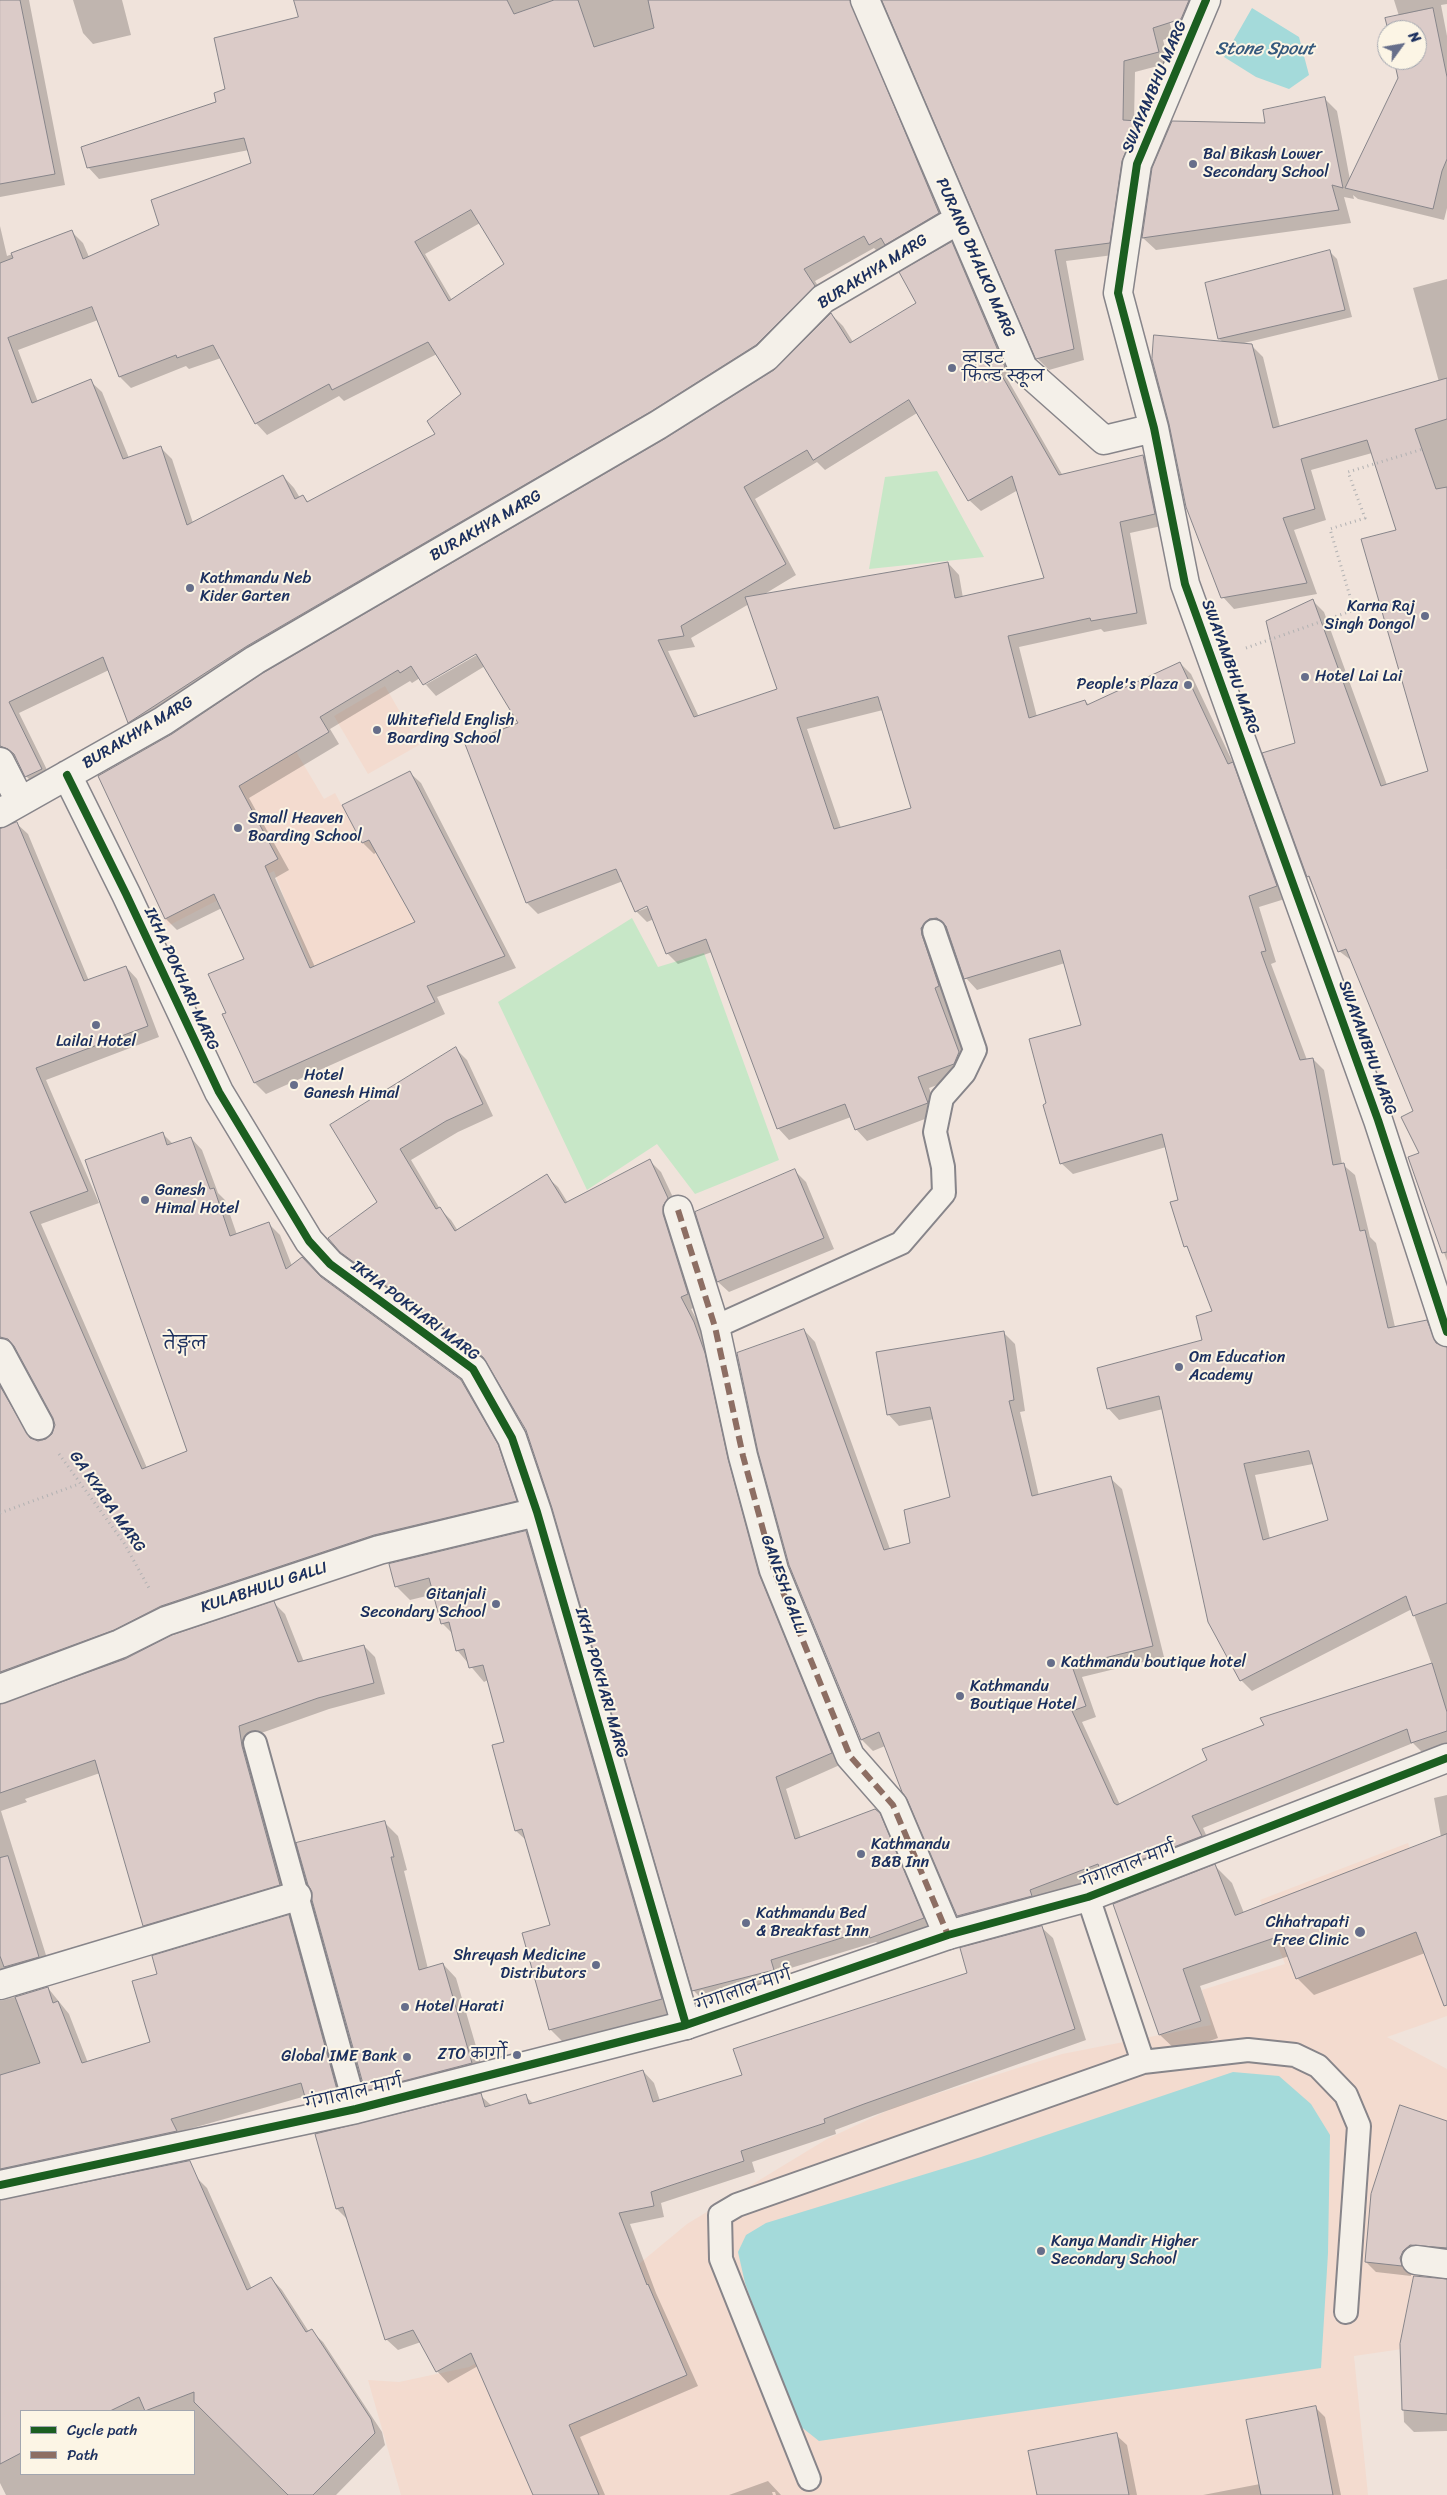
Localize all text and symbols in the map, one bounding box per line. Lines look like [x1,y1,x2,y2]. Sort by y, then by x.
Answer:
street label: SWAYAMBHU MARG [1118,18,1192,156]
north arrow [1377,20,1427,70]
text: N [1401,27,1427,48]
water label: Stone Spout [1215,38,1315,60]
place label: Bal Bikash Lower Secondary School [1203,145,1329,183]
marker: Bal Bikash Lower Secondary School [1187,158,1199,170]
street label: PURANO DHALKO MARG [931,175,1019,341]
street label: BURAKHYA MARG [815,231,931,313]
place label: व्हाइट फिल्ड स्कूल [962,349,1044,387]
marker: व्हाइट फिल्ड स्कूल [946,362,958,374]
street label: BURAKHYA MARG [427,486,545,566]
place label: Kathmandu Neb Kider Garten [200,569,311,607]
marker: Kathmandu Neb Kider Garten [184,582,196,594]
street label: SWAYAMBHU MARG [1197,597,1263,737]
place label: Karna Raj Singh Dongol [1324,597,1415,635]
marker: Karna Raj Singh Dongol [1419,610,1431,622]
place label: Hotel Lai Lai [1315,667,1402,687]
marker: Hotel Lai Lai [1299,671,1311,683]
place label: People's Plaza [1077,675,1178,695]
marker: People's Plaza [1182,679,1194,691]
street label: BURAKHYA MARG [79,692,197,774]
place label: Whitefield English Boarding School [387,711,514,749]
marker: Whitefield English Boarding School [371,724,383,736]
place label: Small Heaven Boarding School [248,809,362,847]
marker: Small Heaven Boarding School [232,822,244,834]
street label: IKHA POKHARI MARG [139,904,223,1054]
street label: SWAYAMBHU MARG [1334,978,1400,1118]
marker: Lailai Hotel [90,1019,102,1031]
place label: Lailai Hotel [56,1032,136,1052]
place label: Hotel Ganesh Himal [304,1066,399,1104]
marker: Hotel Ganesh Himal [288,1079,300,1091]
place label: Ganesh Himal Hotel [155,1181,239,1219]
marker: Ganesh Himal Hotel [139,1194,151,1206]
street label: IKHA POKHARI MARG [347,1257,483,1365]
district label: तेङ्गल [163,1333,207,1355]
place label: Om Education Academy [1189,1348,1285,1386]
marker: Om Education Academy [1173,1361,1185,1373]
street label: GA KYABA MARG [65,1448,149,1556]
street label: GANESH GALLI [756,1532,810,1638]
street label: KULABHULU GALLI [198,1558,330,1618]
place label: Gitanjali Secondary School [360,1585,486,1623]
marker: Gitanjali Secondary School [490,1598,502,1610]
street label: IKHA POKHARI MARG [570,1606,632,1760]
place label: Kathmandu boutique hotel [1061,1653,1246,1673]
marker: Kathmandu boutique hotel [1045,1657,1057,1669]
place label: Kathmandu Boutique Hotel [970,1677,1076,1715]
marker: Kathmandu Boutique Hotel [954,1690,966,1702]
place label: Kathmandu B&B Inn [871,1835,950,1873]
street label: गंगालाल मार्ग [1079,1839,1179,1893]
marker: Kathmandu B&B Inn [855,1848,867,1860]
place label: Kathmandu Bed & Breakfast Inn [756,1904,869,1942]
place label: Chhatrapati Free Clinic [1266,1913,1349,1951]
marker: Kathmandu Bed & Breakfast Inn [740,1917,752,1929]
marker: Chhatrapati Free Clinic [1353,1925,1367,1939]
place label: Shreyash Medicine Distributors [453,1946,586,1984]
marker: Shreyash Medicine Distributors [590,1959,602,1971]
street label: गंगालाल मार्ग [694,1966,794,2016]
place label: Hotel Harati [415,1997,504,2017]
marker: Hotel Harati [399,2001,411,2013]
place label: ZTO कार्गो [438,2045,507,2065]
place label: Global IME Bank [281,2047,397,2067]
marker: ZTO कार्गो [511,2049,523,2061]
marker: Global IME Bank [401,2051,413,2063]
street label: गंगालाल मार्ग [303,2073,405,2115]
place label: Kanya Mandir Higher Secondary School [1051,2232,1198,2270]
marker: Kanya Mandir Higher Secondary School [1035,2245,1047,2257]
legend [20,2410,195,2475]
text: Cycle path [67,2417,137,2443]
text: Path [67,2442,98,2468]

